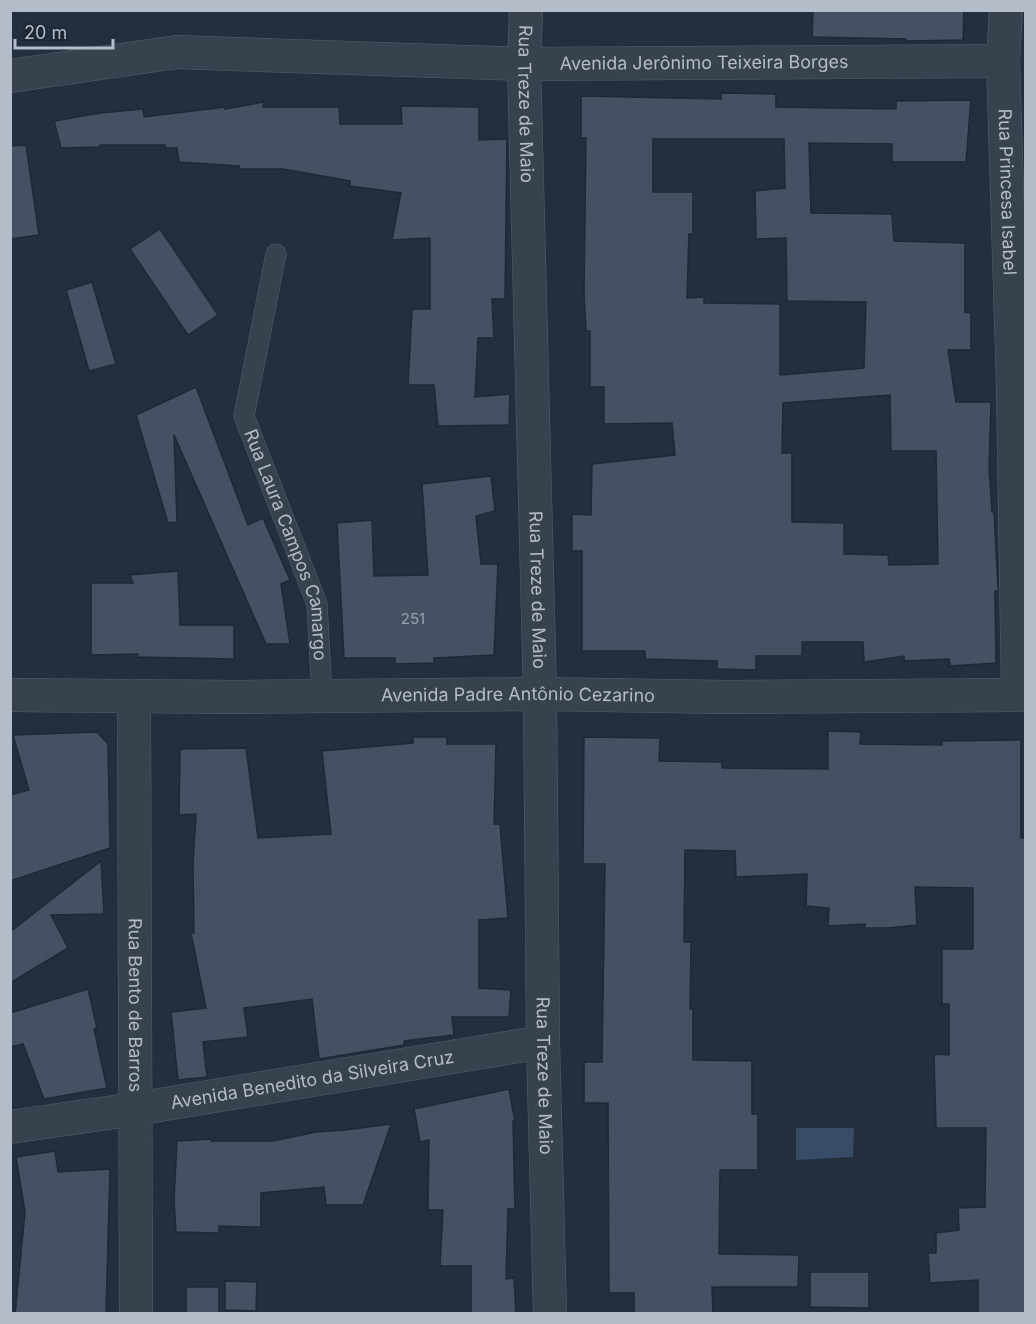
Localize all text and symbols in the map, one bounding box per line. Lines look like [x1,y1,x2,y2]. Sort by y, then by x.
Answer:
scale bar [15,12,112,50]
text: 20 m [24,22,67,43]
street label: Rua Treze de Maio [514,25,538,183]
street label: Avenida Jerônimo Teixeira Borges [560,51,849,74]
street label: Rua Princesa Isabel [994,108,1021,276]
street label: Rua Laura Campos Camargo [240,426,331,661]
street label: Rua Treze de Maio [525,510,550,669]
house number: 251 [401,609,425,628]
street label: Avenida Padre Antônio Cezarino [381,683,655,706]
street label: Rua Bento de Barros [125,918,146,1092]
street label: Rua Treze de Maio [533,997,557,1155]
street label: Avenida Benedito da Silveira Cruz [169,1046,455,1113]

